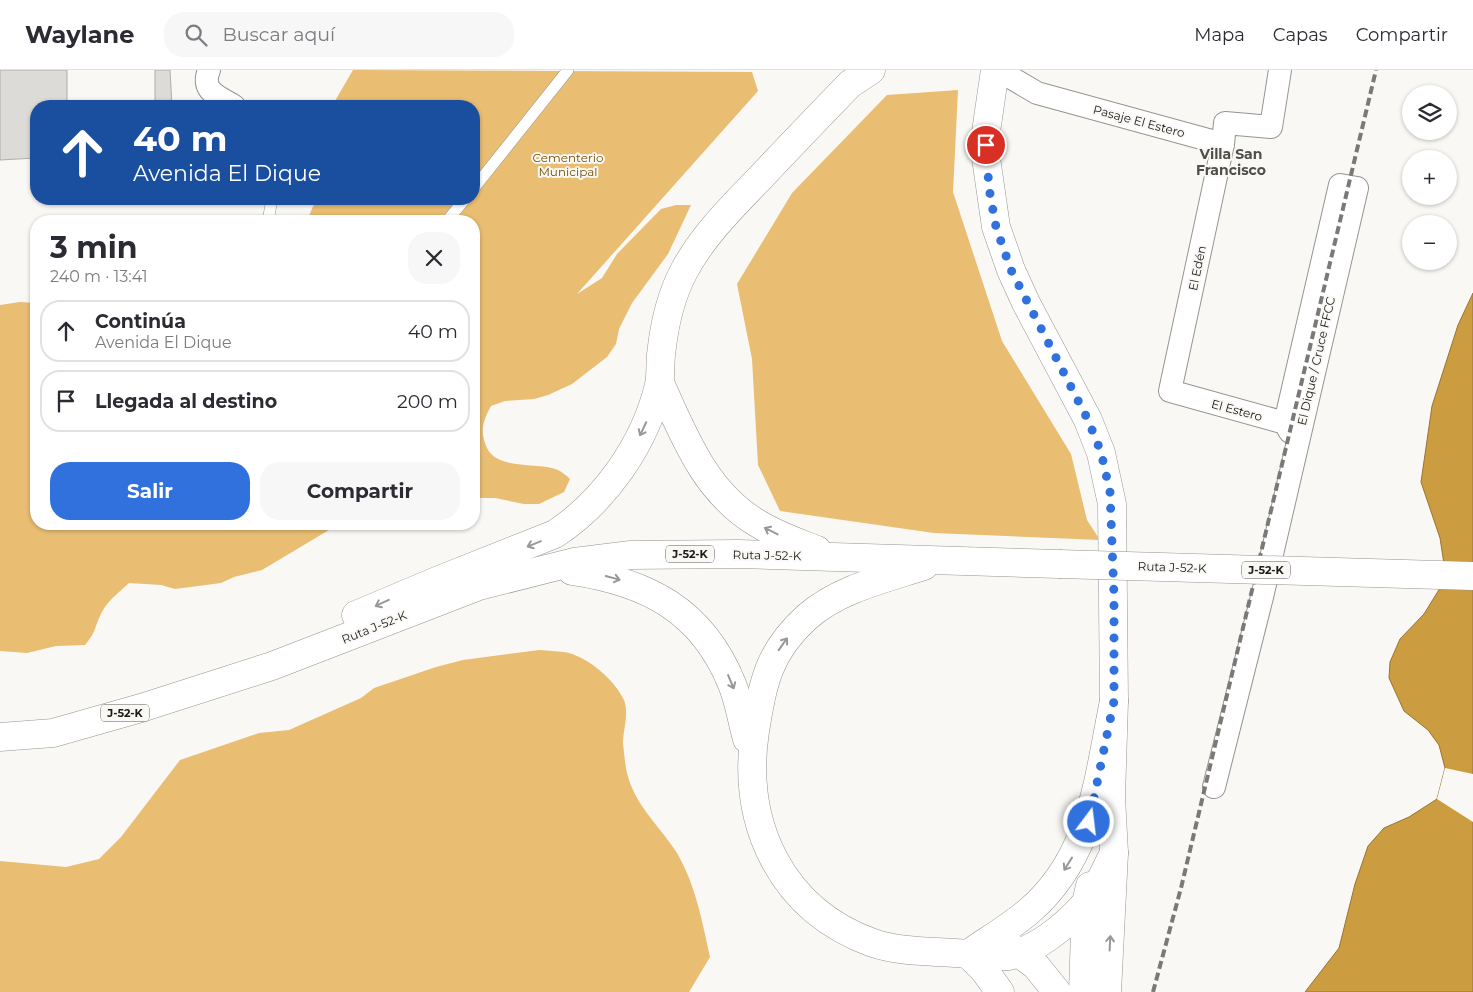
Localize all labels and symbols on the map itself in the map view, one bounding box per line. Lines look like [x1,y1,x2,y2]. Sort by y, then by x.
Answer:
street label: Pasaje El Estero [1091,102,1187,140]
pin [965,124,1007,166]
district label: Villa San Francisco [1196,145,1266,179]
park label: Cementerio Municipal [533,150,603,179]
street label: El Edén [1185,244,1209,292]
street label: El Dique / Cruce FFCC [1294,295,1338,427]
street label: El Estero [1210,396,1264,424]
one-way arrow [637,421,647,436]
one-way arrow [764,526,779,535]
one-way arrow [526,540,541,549]
road number: J-52-K [666,546,714,562]
street label: Ruta J-52-K [732,547,802,563]
street label: Ruta J-52-K [1137,558,1207,576]
road number: J-52-K [1242,562,1290,578]
one-way arrow [605,574,621,584]
one-way arrow [375,599,390,609]
street label: Ruta J-52-K [339,607,409,647]
one-way arrow [778,638,788,652]
one-way arrow [727,674,736,689]
road number: J-52-K [101,704,149,721]
position arrow [1062,795,1114,847]
one-way arrow [1063,857,1073,871]
one-way arrow [1106,936,1115,952]

